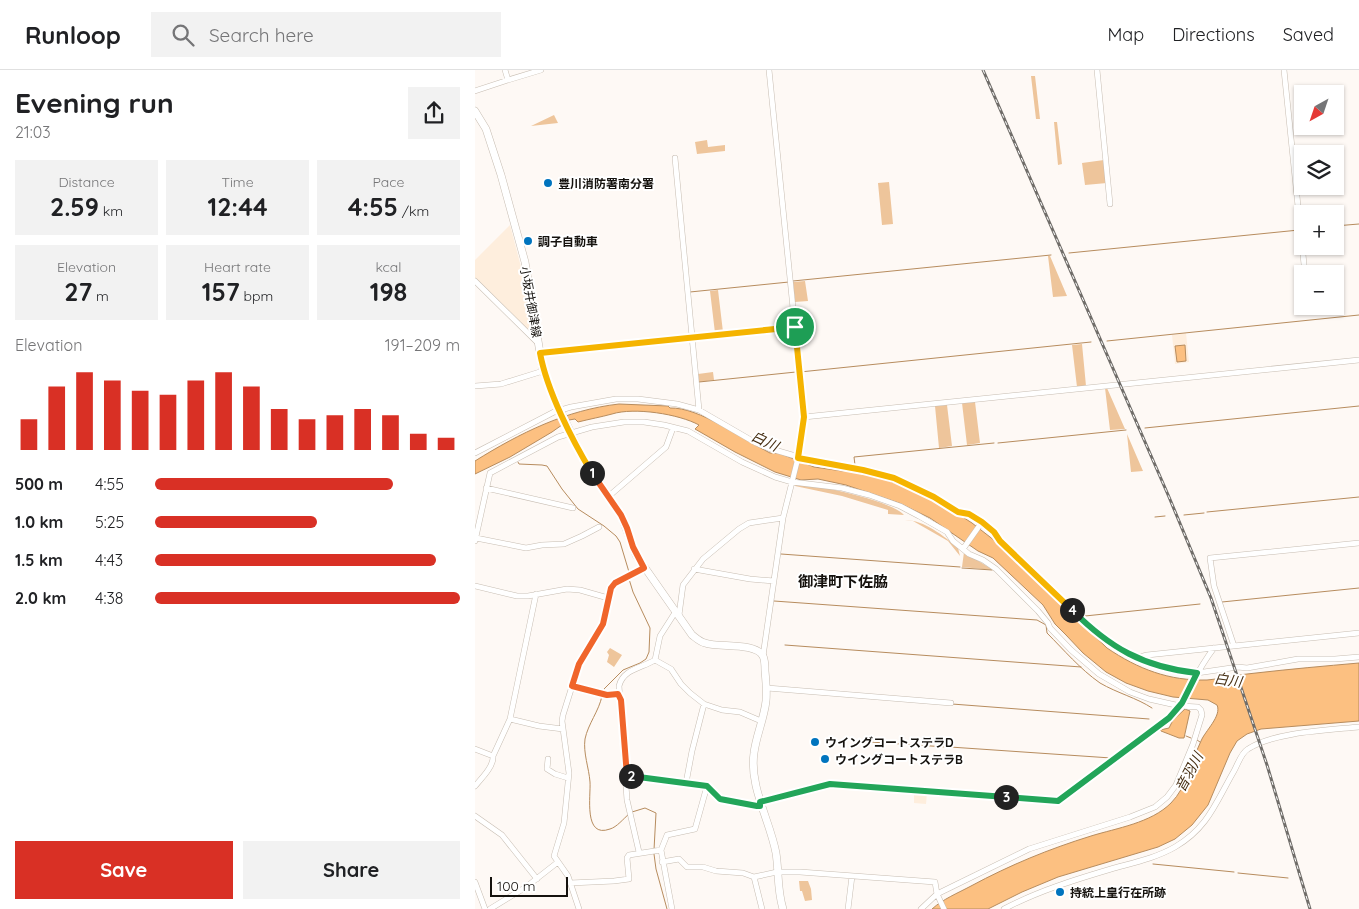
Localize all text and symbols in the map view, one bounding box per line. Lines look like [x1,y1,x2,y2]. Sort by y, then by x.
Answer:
search box [151,12,501,57]
text: Runloop [25,20,121,50]
icon: search [169,21,197,49]
text: Search here [209,23,314,47]
text: Map [1107,23,1144,46]
text: Directions [1172,23,1255,46]
text: Saved [1283,23,1334,46]
text: Evening run [15,85,174,120]
north arrow [1294,85,1344,135]
map controls [1294,85,1344,315]
button: share [408,87,460,139]
text: 21:03 [15,122,51,142]
button: layers [1294,145,1344,195]
text: Distance [58,173,115,191]
text: Time [221,173,254,191]
text: Pace [373,173,404,191]
place label: 豊川消防署南分署 [558,176,654,191]
marker: 豊川消防署南分署 [542,177,554,189]
text: 2.59 [50,191,99,222]
text: 12:44 [207,191,268,222]
text: 4:55 [348,191,398,222]
text: km [99,202,123,220]
text: /km [398,202,429,220]
button: + [1294,205,1344,255]
place label: 調子自動車 [538,234,598,249]
marker: 調子自動車 [522,235,534,247]
text: Elevation [57,258,116,276]
text: Heart rate [204,258,271,276]
text: kcal [375,258,402,276]
street label: 小坂井御津線 [517,265,545,339]
button: − [1294,265,1344,315]
text: 27 [64,276,92,307]
text: 157 [202,276,240,307]
text: 198 [370,276,407,307]
text: m [92,287,109,305]
text: bpm [240,287,273,305]
pin [774,306,816,348]
icon: arrive [781,313,809,341]
text: Elevation [15,335,82,355]
text: 191–209 m [385,335,460,355]
water label: 白川 [749,427,783,456]
pin: 1 [579,460,605,486]
text: 1 [590,464,595,482]
text: 500 m [15,474,63,494]
text: 4:55 [95,474,124,494]
text: 1.0 km [15,512,63,532]
text: 5:25 [95,512,124,532]
text: 1.5 km [15,550,63,570]
text: 4:43 [95,550,123,570]
district label: 御津町下佐脇 [798,572,888,591]
text: 2.0 km [15,588,66,608]
text: 4:38 [95,588,123,608]
pin: 4 [1059,598,1085,622]
text: 4 [1068,601,1077,619]
water label: 白川 [1213,669,1245,691]
place label: ウイングコートステラD [825,735,954,750]
marker: ウイングコートステラD [809,736,821,748]
water label: 音羽川 [1171,747,1208,795]
place label: ウイングコートステラB [835,752,963,767]
marker: ウイングコートステラB [819,753,831,765]
pin: 2 [619,764,643,788]
text: 2 [628,767,635,785]
pin: 3 [993,784,1019,810]
text: 3 [1003,788,1010,806]
button: Save [15,841,233,899]
button: Share [243,841,460,899]
scale bar [490,874,567,897]
text: 100 m [497,877,535,895]
place label: 持統上皇行在所跡 [1070,885,1166,900]
marker: 持統上皇行在所跡 [1054,886,1066,898]

